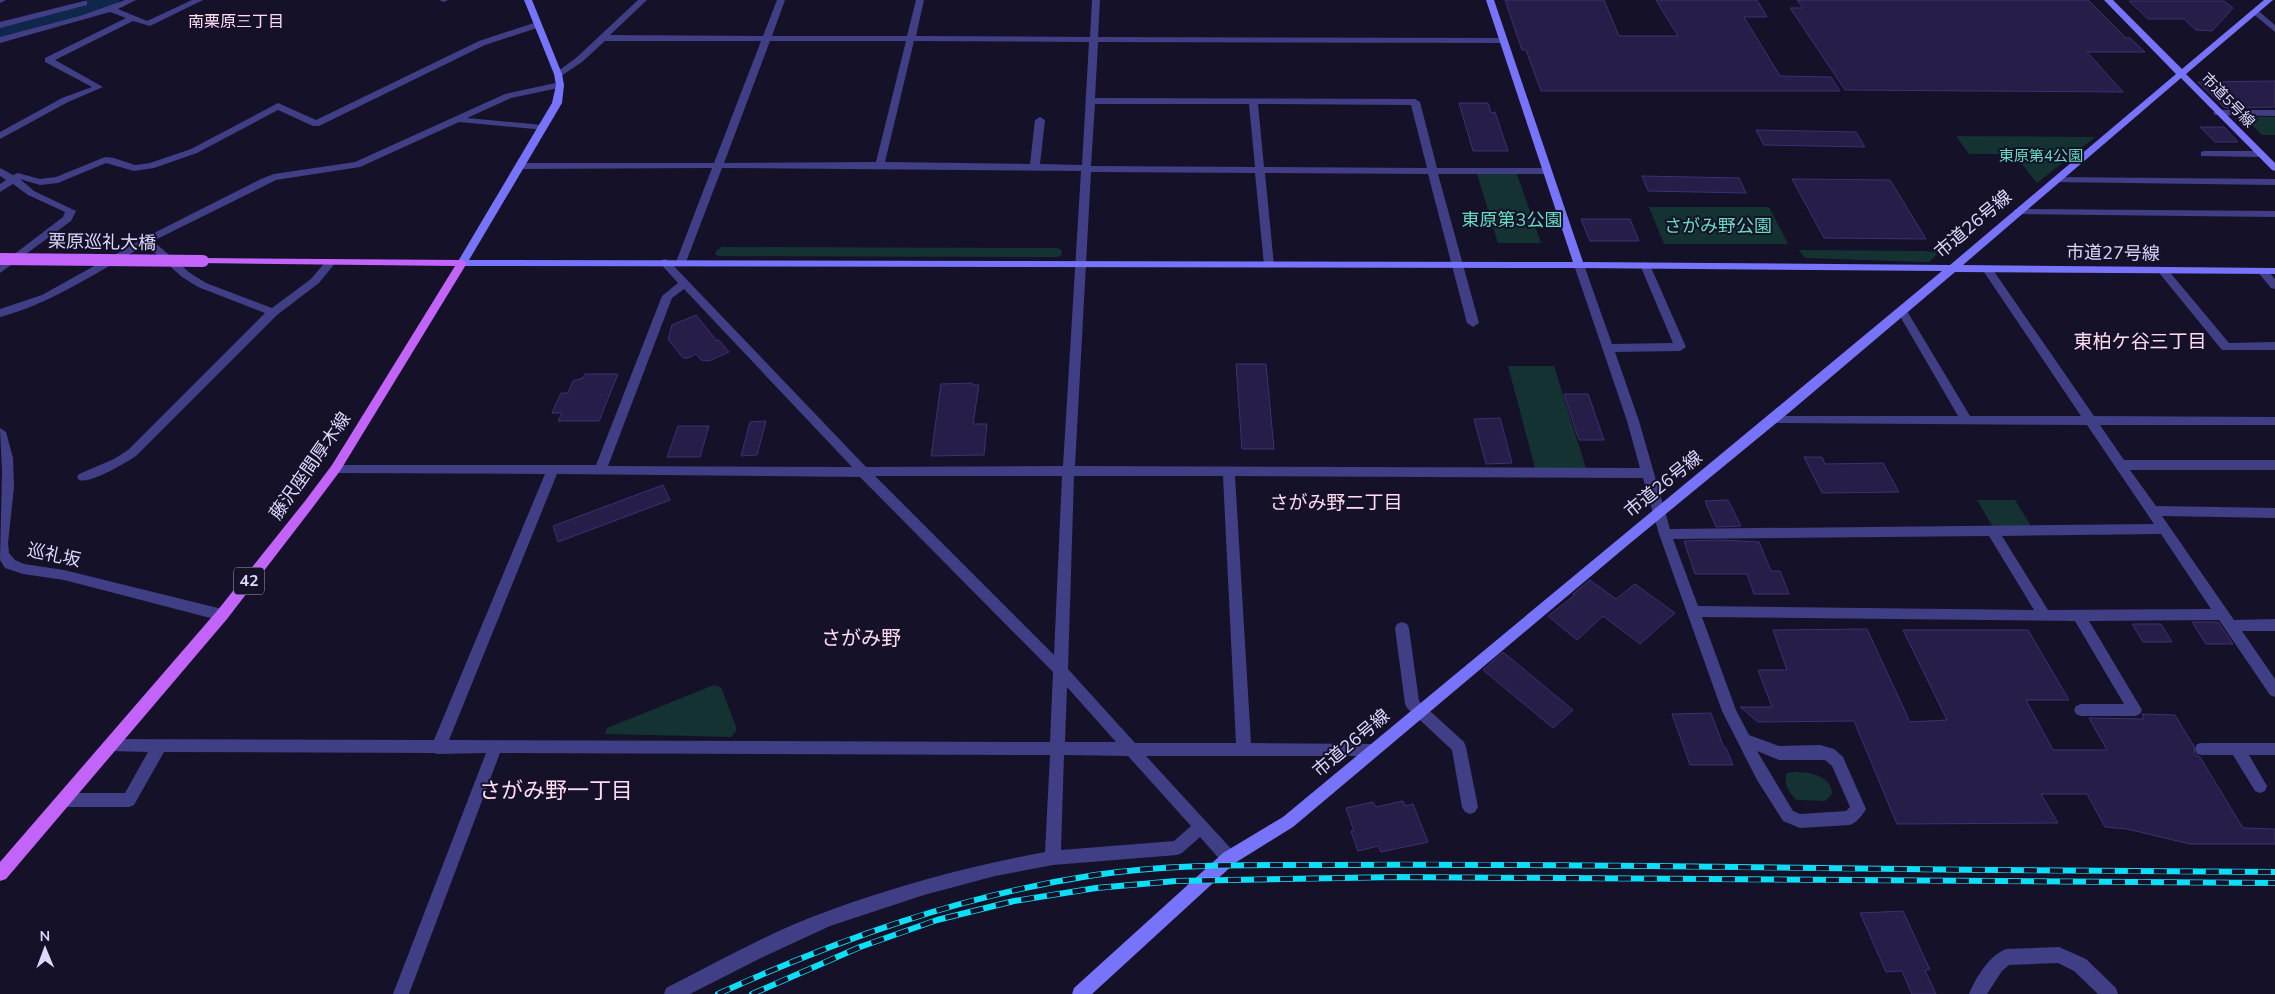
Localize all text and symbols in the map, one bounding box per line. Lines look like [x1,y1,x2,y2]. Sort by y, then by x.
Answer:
district label: 南栗原三丁目 [188,11,284,33]
street label: 市道5号線 [2197,68,2259,132]
park label: 東原第4公園 [1999,146,2083,166]
street label: 市道26号線 [1929,185,2017,263]
park label: 東原第3公園 [1462,208,1562,232]
park label: さがみ野公園 [1664,214,1772,238]
street label: 栗原巡礼大橋 [48,229,156,255]
street label: 市道27号線 [2066,240,2160,266]
district label: 東柏ケ谷三丁目 [2073,329,2207,355]
street label: 藤沢座間厚木線 [264,408,356,524]
street label: 市道26号線 [1619,445,1707,523]
district label: さがみ野二丁目 [1269,490,1403,516]
street label: 巡礼坂 [25,538,83,572]
road number: 42 [234,568,264,594]
district label: さがみ野 [821,625,901,652]
street label: 市道26号線 [1307,704,1395,782]
district label: さがみ野一丁目 [479,776,633,806]
north arrow [20,924,70,974]
text: N [39,927,50,946]

